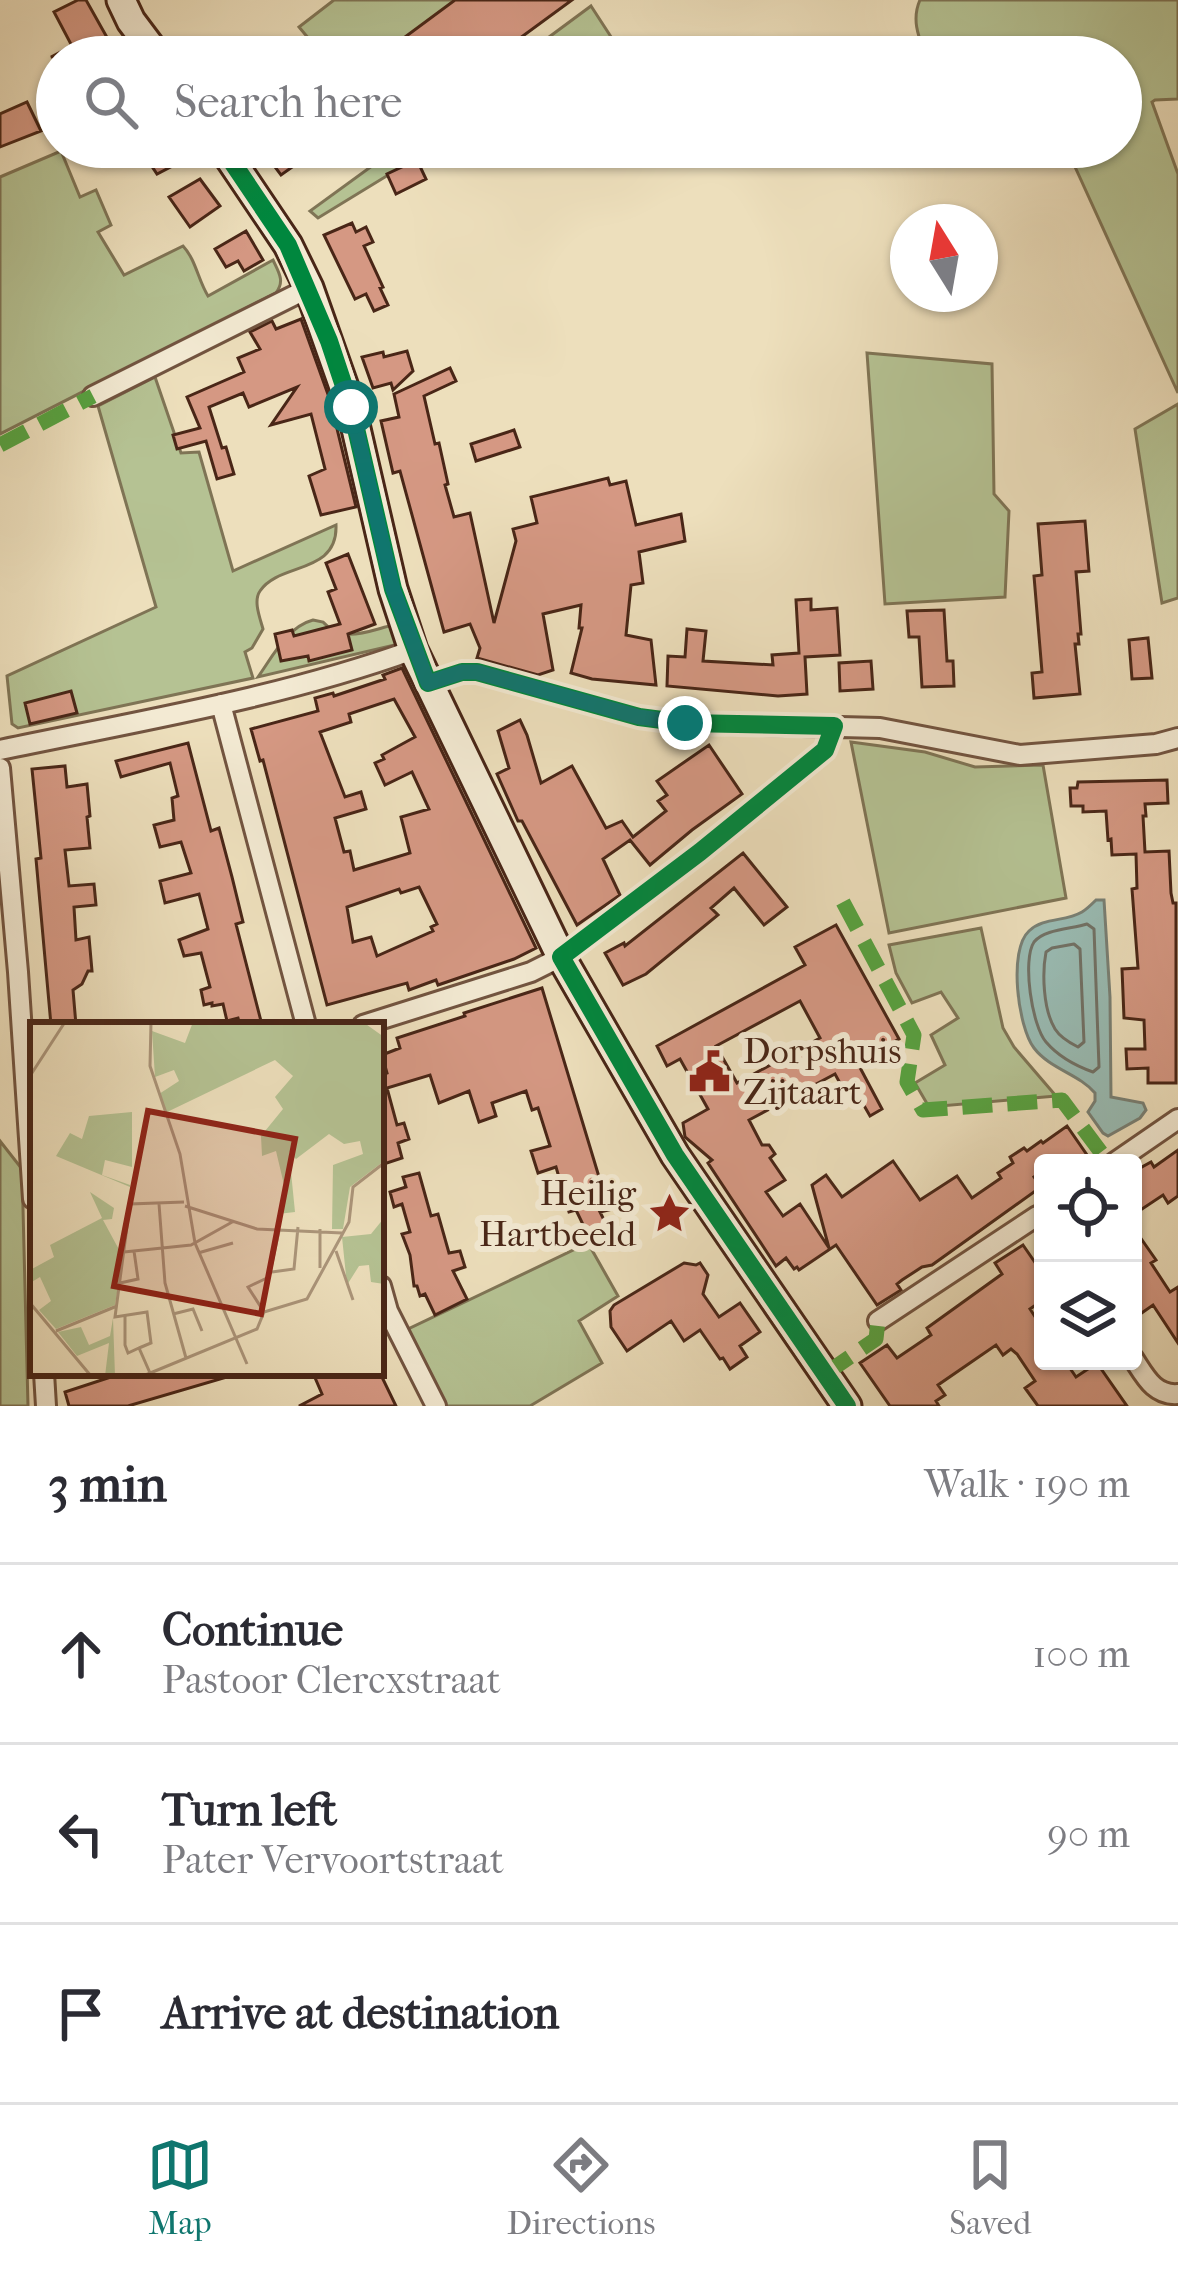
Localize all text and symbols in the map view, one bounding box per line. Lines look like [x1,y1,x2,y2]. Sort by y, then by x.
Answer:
search box [36,36,1142,168]
icon: search [78,69,144,135]
text: Search here [174,76,402,129]
north arrow [890,204,998,312]
route start [324,380,378,434]
route end [658,696,712,750]
inset map [30,1022,384,1376]
place label: Dorpshuis Zijtaart [743,1030,901,1113]
public building icon: Dorpshuis Zijtaart [686,1049,732,1095]
map controls [1034,1154,1142,1370]
button: locate [1034,1154,1142,1262]
place label: Heilig Hartbeeld [479,1172,637,1255]
place icon: Heilig Hartbeeld [647,1191,693,1237]
button: layers [1034,1262,1142,1370]
text: 3 min [48,1454,167,1514]
text: Walk · 190 m [924,1461,1130,1507]
text: Continue [162,1604,343,1657]
icon: ahead [48,1621,114,1687]
text: 100 m [1032,1631,1130,1677]
text: Pastoor Clercxstraat [162,1657,501,1703]
text: Turn left [162,1784,337,1837]
icon: left [48,1801,114,1867]
text: 90 m [1047,1811,1130,1857]
text: Pater Vervoortstraat [162,1837,504,1883]
icon: arrive [48,1981,114,2047]
text: Arrive at destination [162,1987,559,2040]
tab: Map [147,2132,213,2243]
tab: Directions [507,2132,655,2243]
tab: Saved [949,2132,1031,2243]

